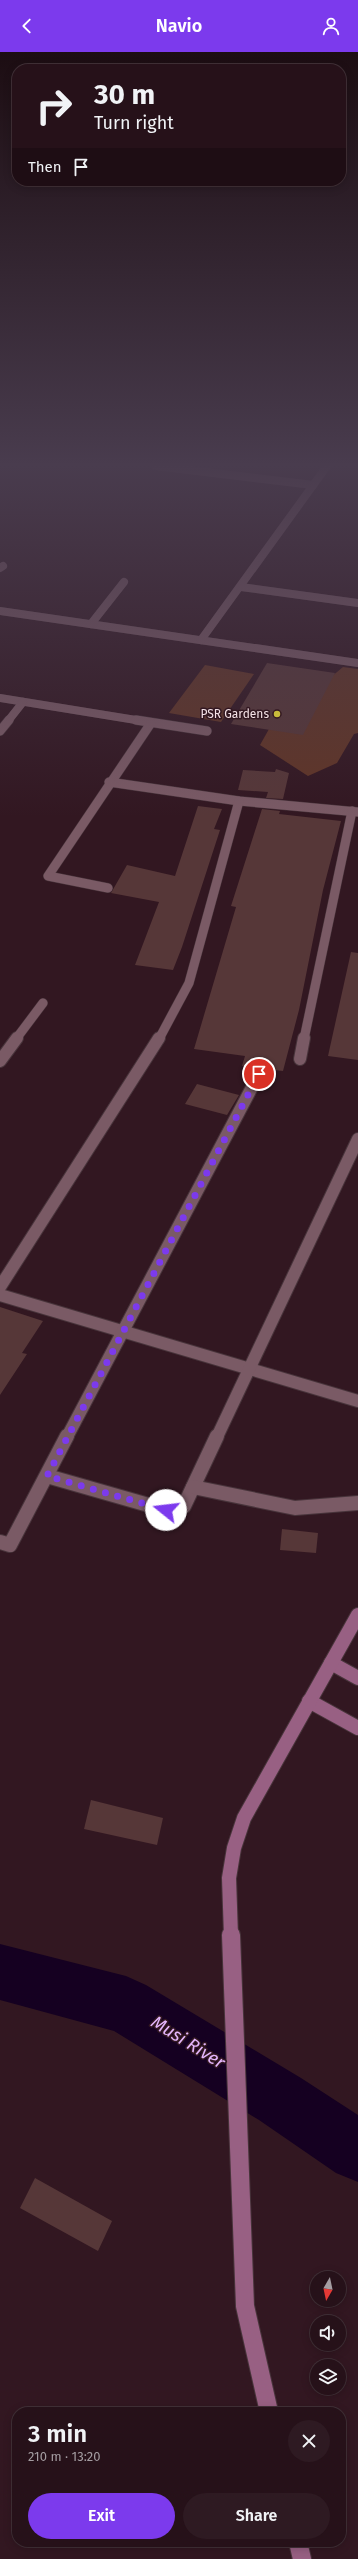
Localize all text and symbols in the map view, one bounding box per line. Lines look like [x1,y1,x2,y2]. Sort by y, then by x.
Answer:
icon: back [16,15,38,37]
text: Navio [156,15,202,37]
icon: person [320,15,342,37]
text: 30 m [94,78,155,111]
icon: right [28,80,80,132]
text: Turn right [94,112,174,134]
icon: arrive [70,156,92,178]
text: Then [28,158,62,176]
place label: PSR Gardens [201,707,269,721]
marker: PSR Gardens [272,709,282,719]
pin [242,1057,276,1091]
icon: arrive [248,1063,270,1085]
position arrow [145,1489,187,1531]
water label: Musi River [147,2011,230,2074]
north arrow [310,2271,346,2307]
map controls [310,2271,346,2395]
button: sound [310,2315,346,2351]
button: layers [310,2359,346,2395]
text: 3 min [28,2420,87,2448]
button: close [288,2420,330,2462]
text: 210 m · 13:20 [28,2449,101,2464]
button: Exit [28,2493,175,2539]
button: Share [183,2493,330,2539]

